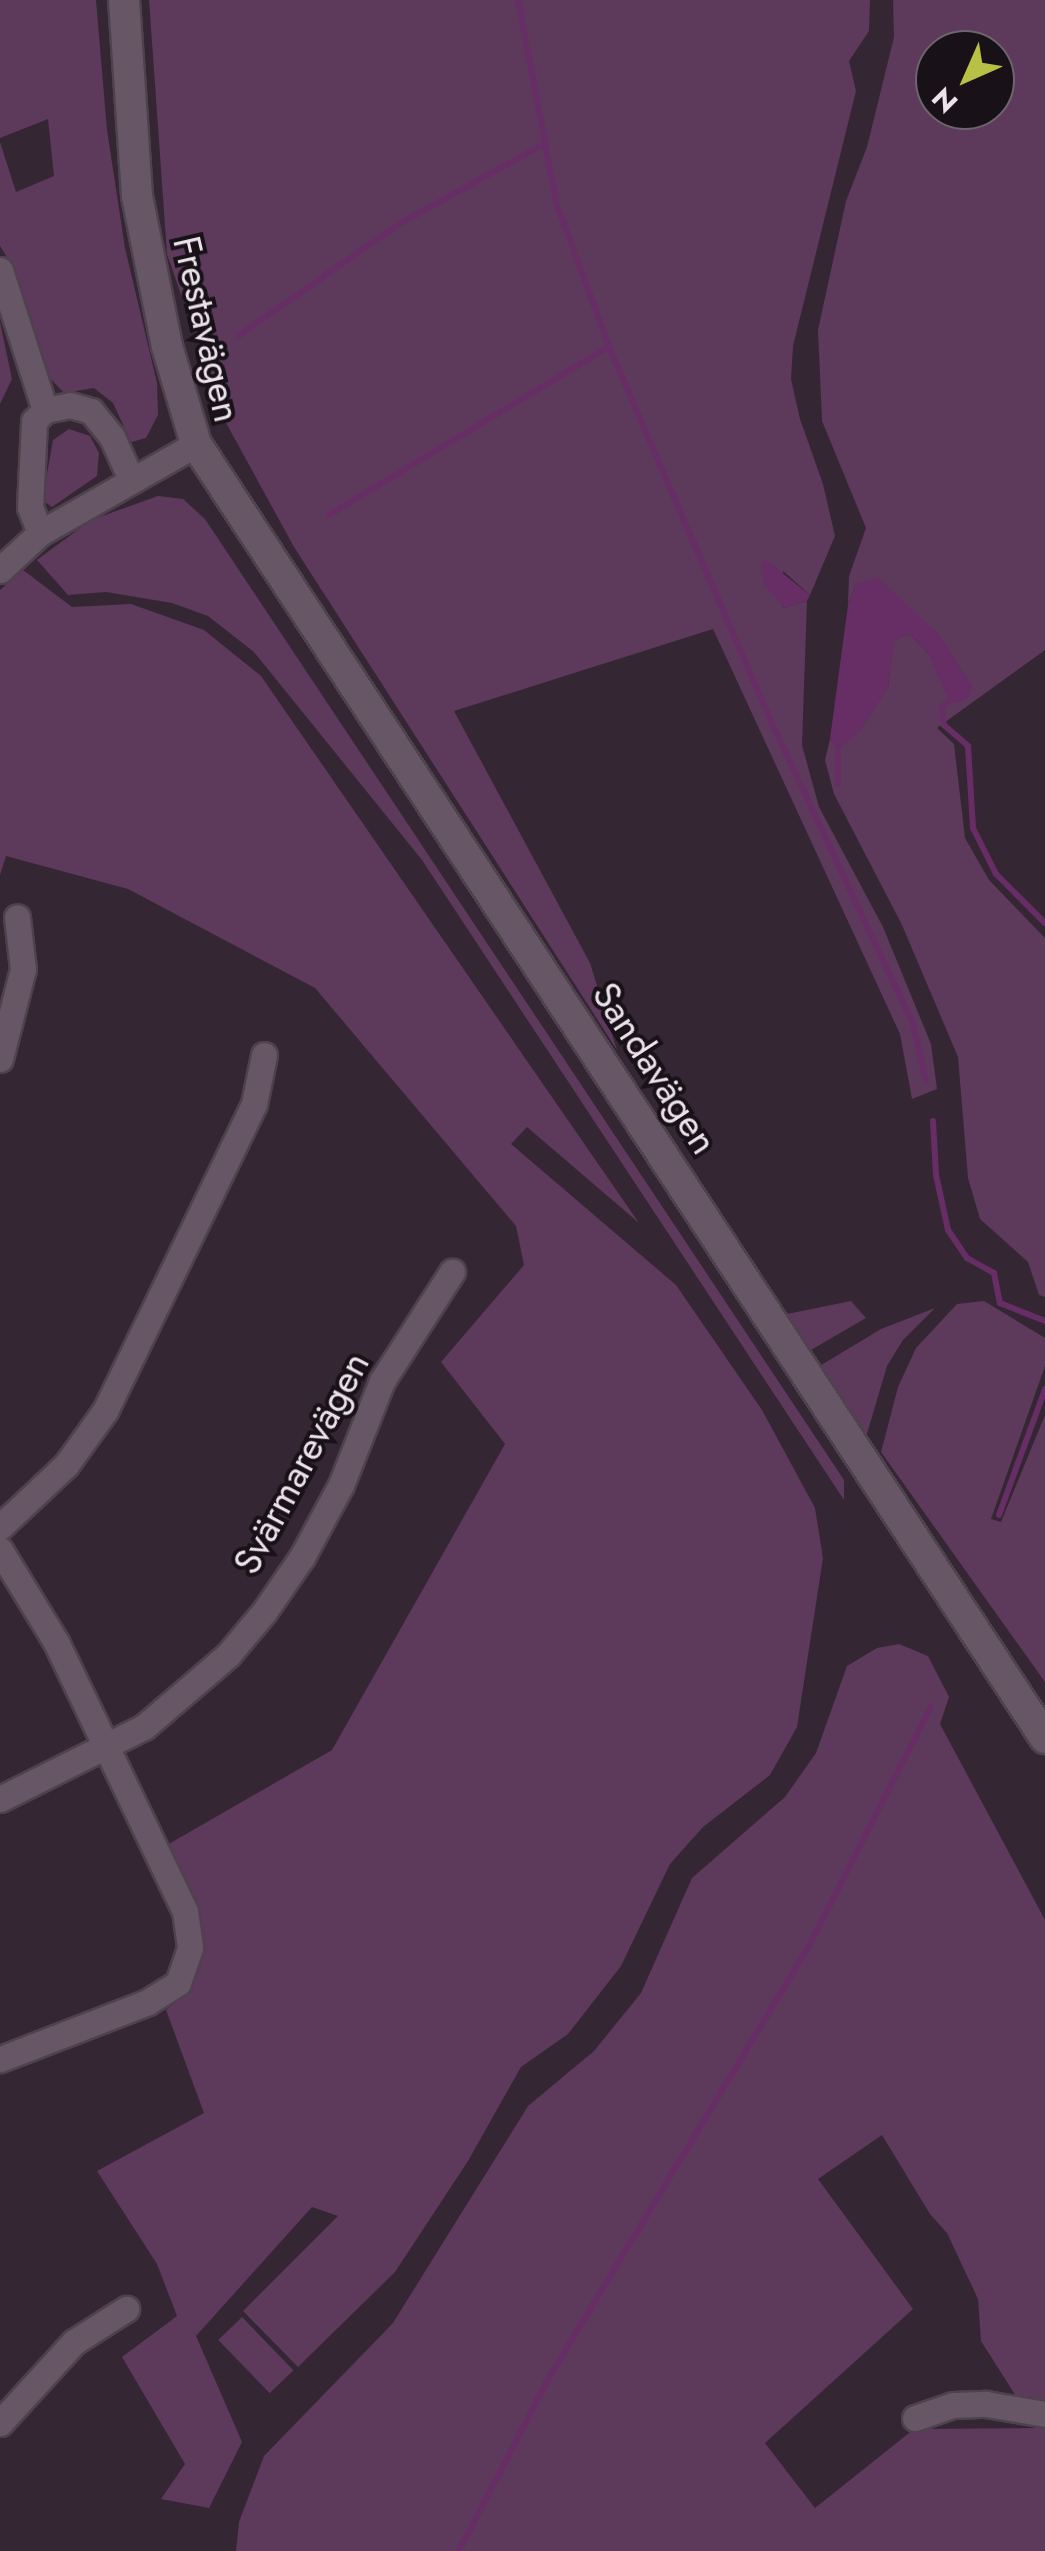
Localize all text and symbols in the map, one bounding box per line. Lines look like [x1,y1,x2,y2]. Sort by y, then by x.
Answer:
north arrow [915,30,1015,130]
text: N [922,78,967,123]
street label: Frestavägen [164,232,250,426]
street label: Sandavägen [583,974,727,1162]
street label: Svärmarevägen [223,1344,379,1582]

